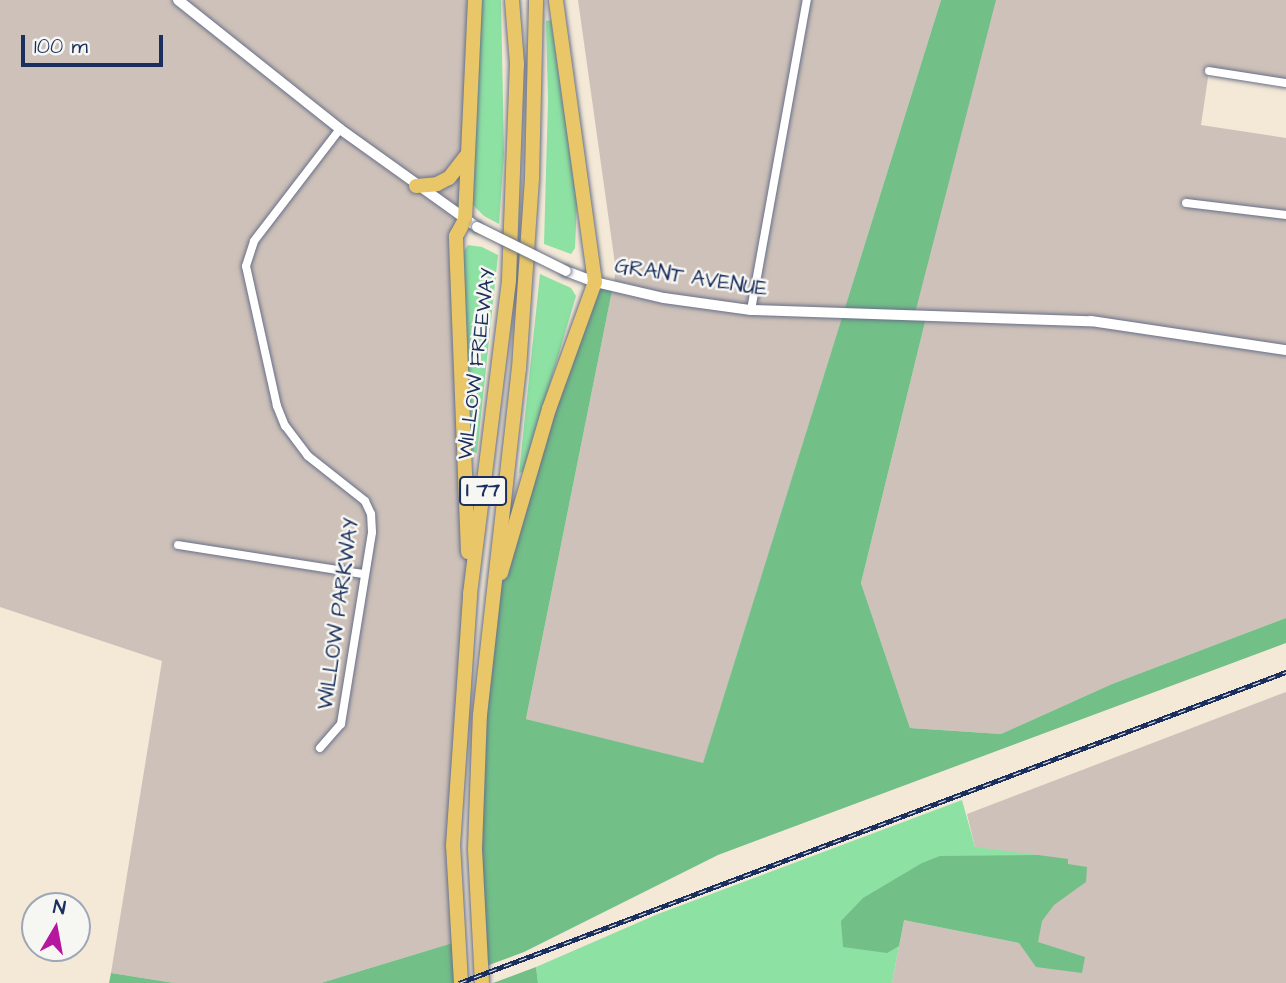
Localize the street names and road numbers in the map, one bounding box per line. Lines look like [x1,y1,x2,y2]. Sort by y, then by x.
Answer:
street label: GRANT AVENUE [613,254,769,302]
street label: WILLOW FREEWAY [453,267,501,461]
road number: I 77 [458,476,508,506]
street label: WILLOW PARKWAY [313,517,365,711]

